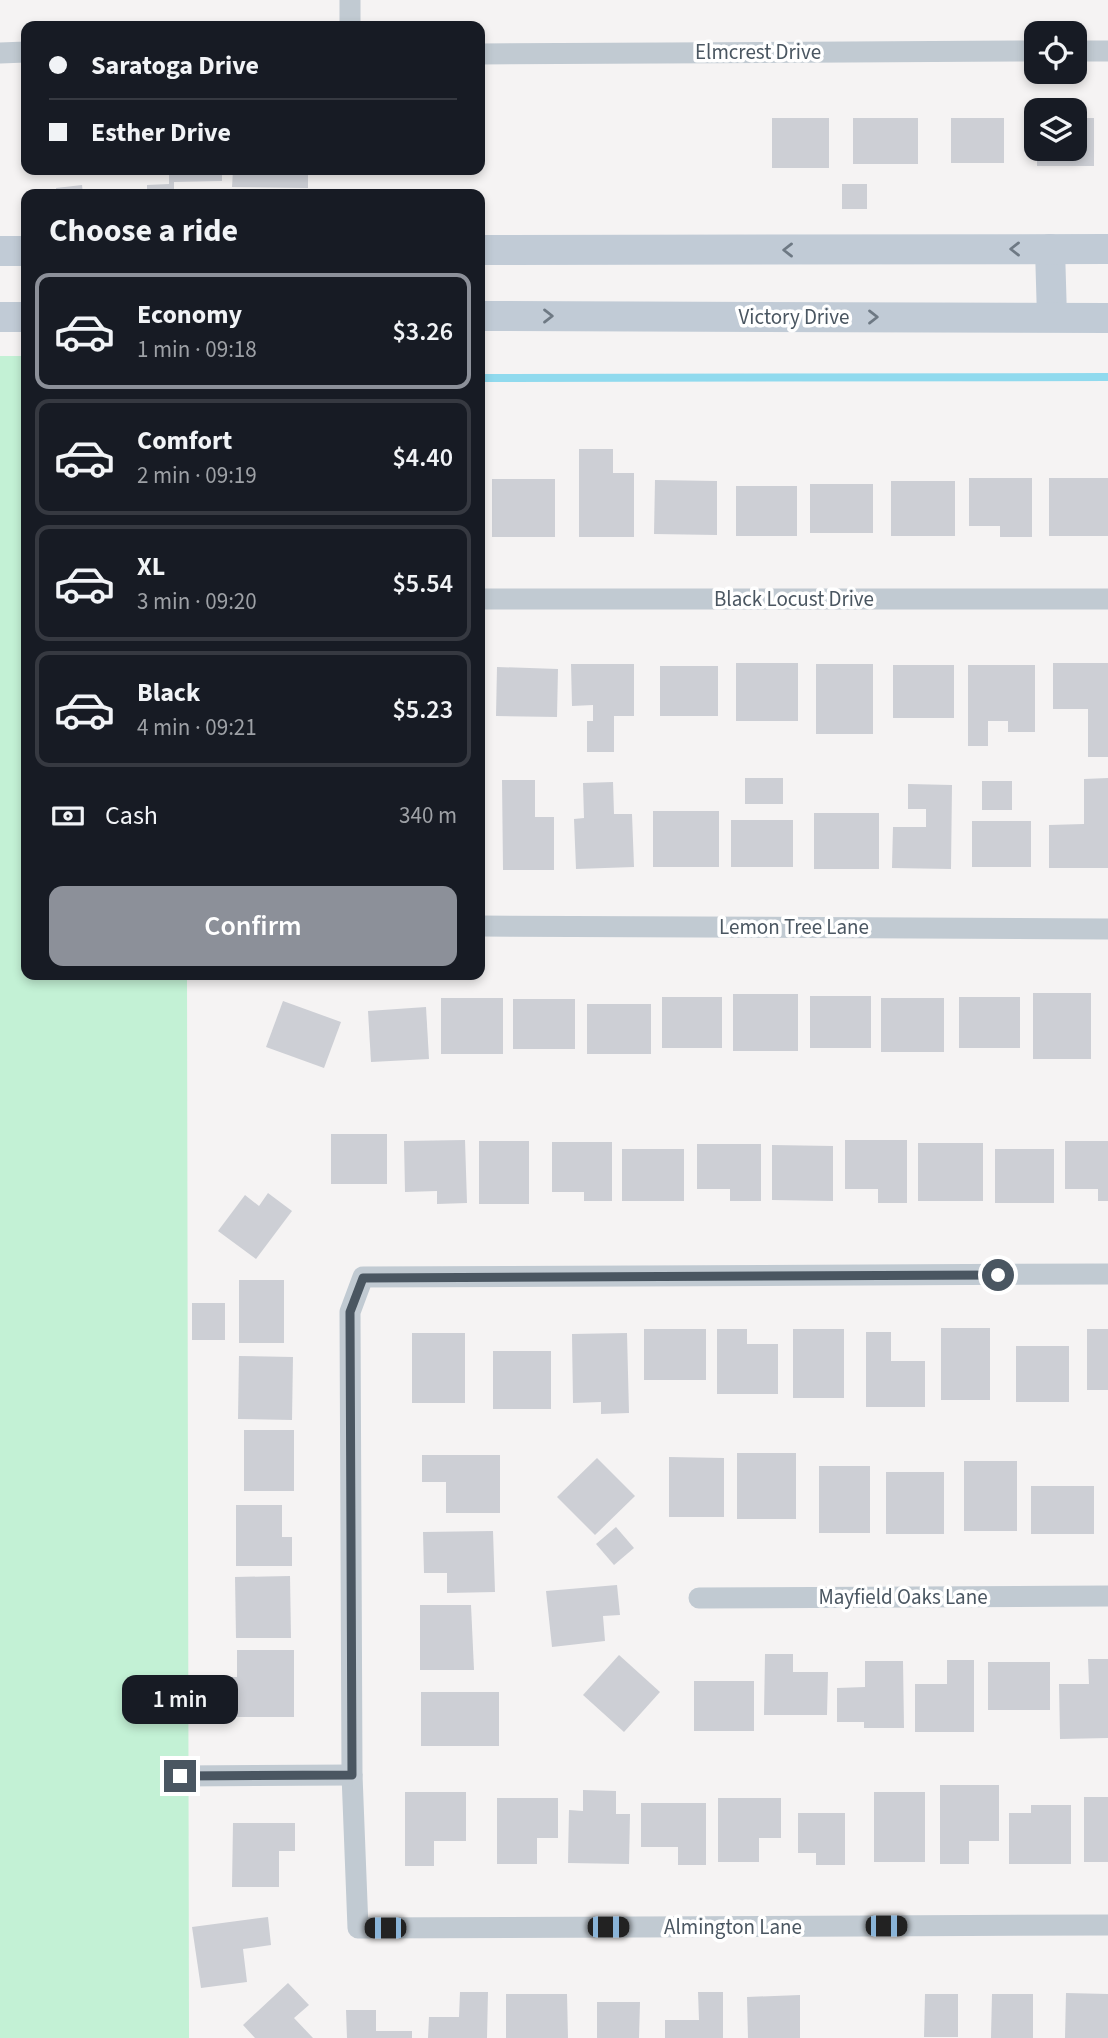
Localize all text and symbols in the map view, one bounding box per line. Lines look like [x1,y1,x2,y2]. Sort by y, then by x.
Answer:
map controls [1024,21,1087,161]
button: locate [1024,21,1087,84]
street label: Elmcrest Drive [695,37,821,67]
text: Saratoga Drive [91,47,259,84]
button: layers [1024,98,1087,161]
text: Esther Drive [91,114,231,151]
text: Choose a ride [49,208,238,254]
one-way arrow [1010,241,1020,257]
one-way arrow [782,242,793,258]
text: Economy [137,296,242,333]
icon: car [53,300,116,363]
street label: Victory Drive [739,302,849,332]
one-way arrow [543,308,553,324]
one-way arrow [868,309,879,325]
text: $3.26 [392,313,453,350]
text: 1 min · 09:18 [137,333,257,366]
text: Comfort [137,422,232,459]
icon: car [53,426,116,489]
text: $4.40 [392,439,453,476]
text: 2 min · 09:19 [137,459,257,492]
text: XL [137,548,165,585]
icon: car [53,552,116,615]
text: $5.54 [392,565,453,602]
street label: Black Locust Drive [714,584,874,614]
text: 3 min · 09:20 [137,585,257,618]
text: Black [137,674,200,711]
icon: car [53,678,116,741]
text: $5.23 [392,691,453,728]
text: 4 min · 09:21 [137,711,257,744]
icon: cash [49,797,87,835]
text: Cash [105,797,158,834]
text: 340 m [399,799,457,832]
button: Confirm [49,886,457,966]
street label: Lemon Tree Lane [719,912,869,942]
route start [982,1259,1014,1291]
street label: Mayfield Oaks Lane [818,1582,988,1612]
callout: 1 min [122,1674,238,1724]
text: 1 min [153,1683,207,1716]
route end [164,1760,196,1792]
street label: Almington Lane [664,1912,802,1942]
car [866,1916,908,1937]
car [588,1917,630,1938]
car [365,1918,407,1939]

